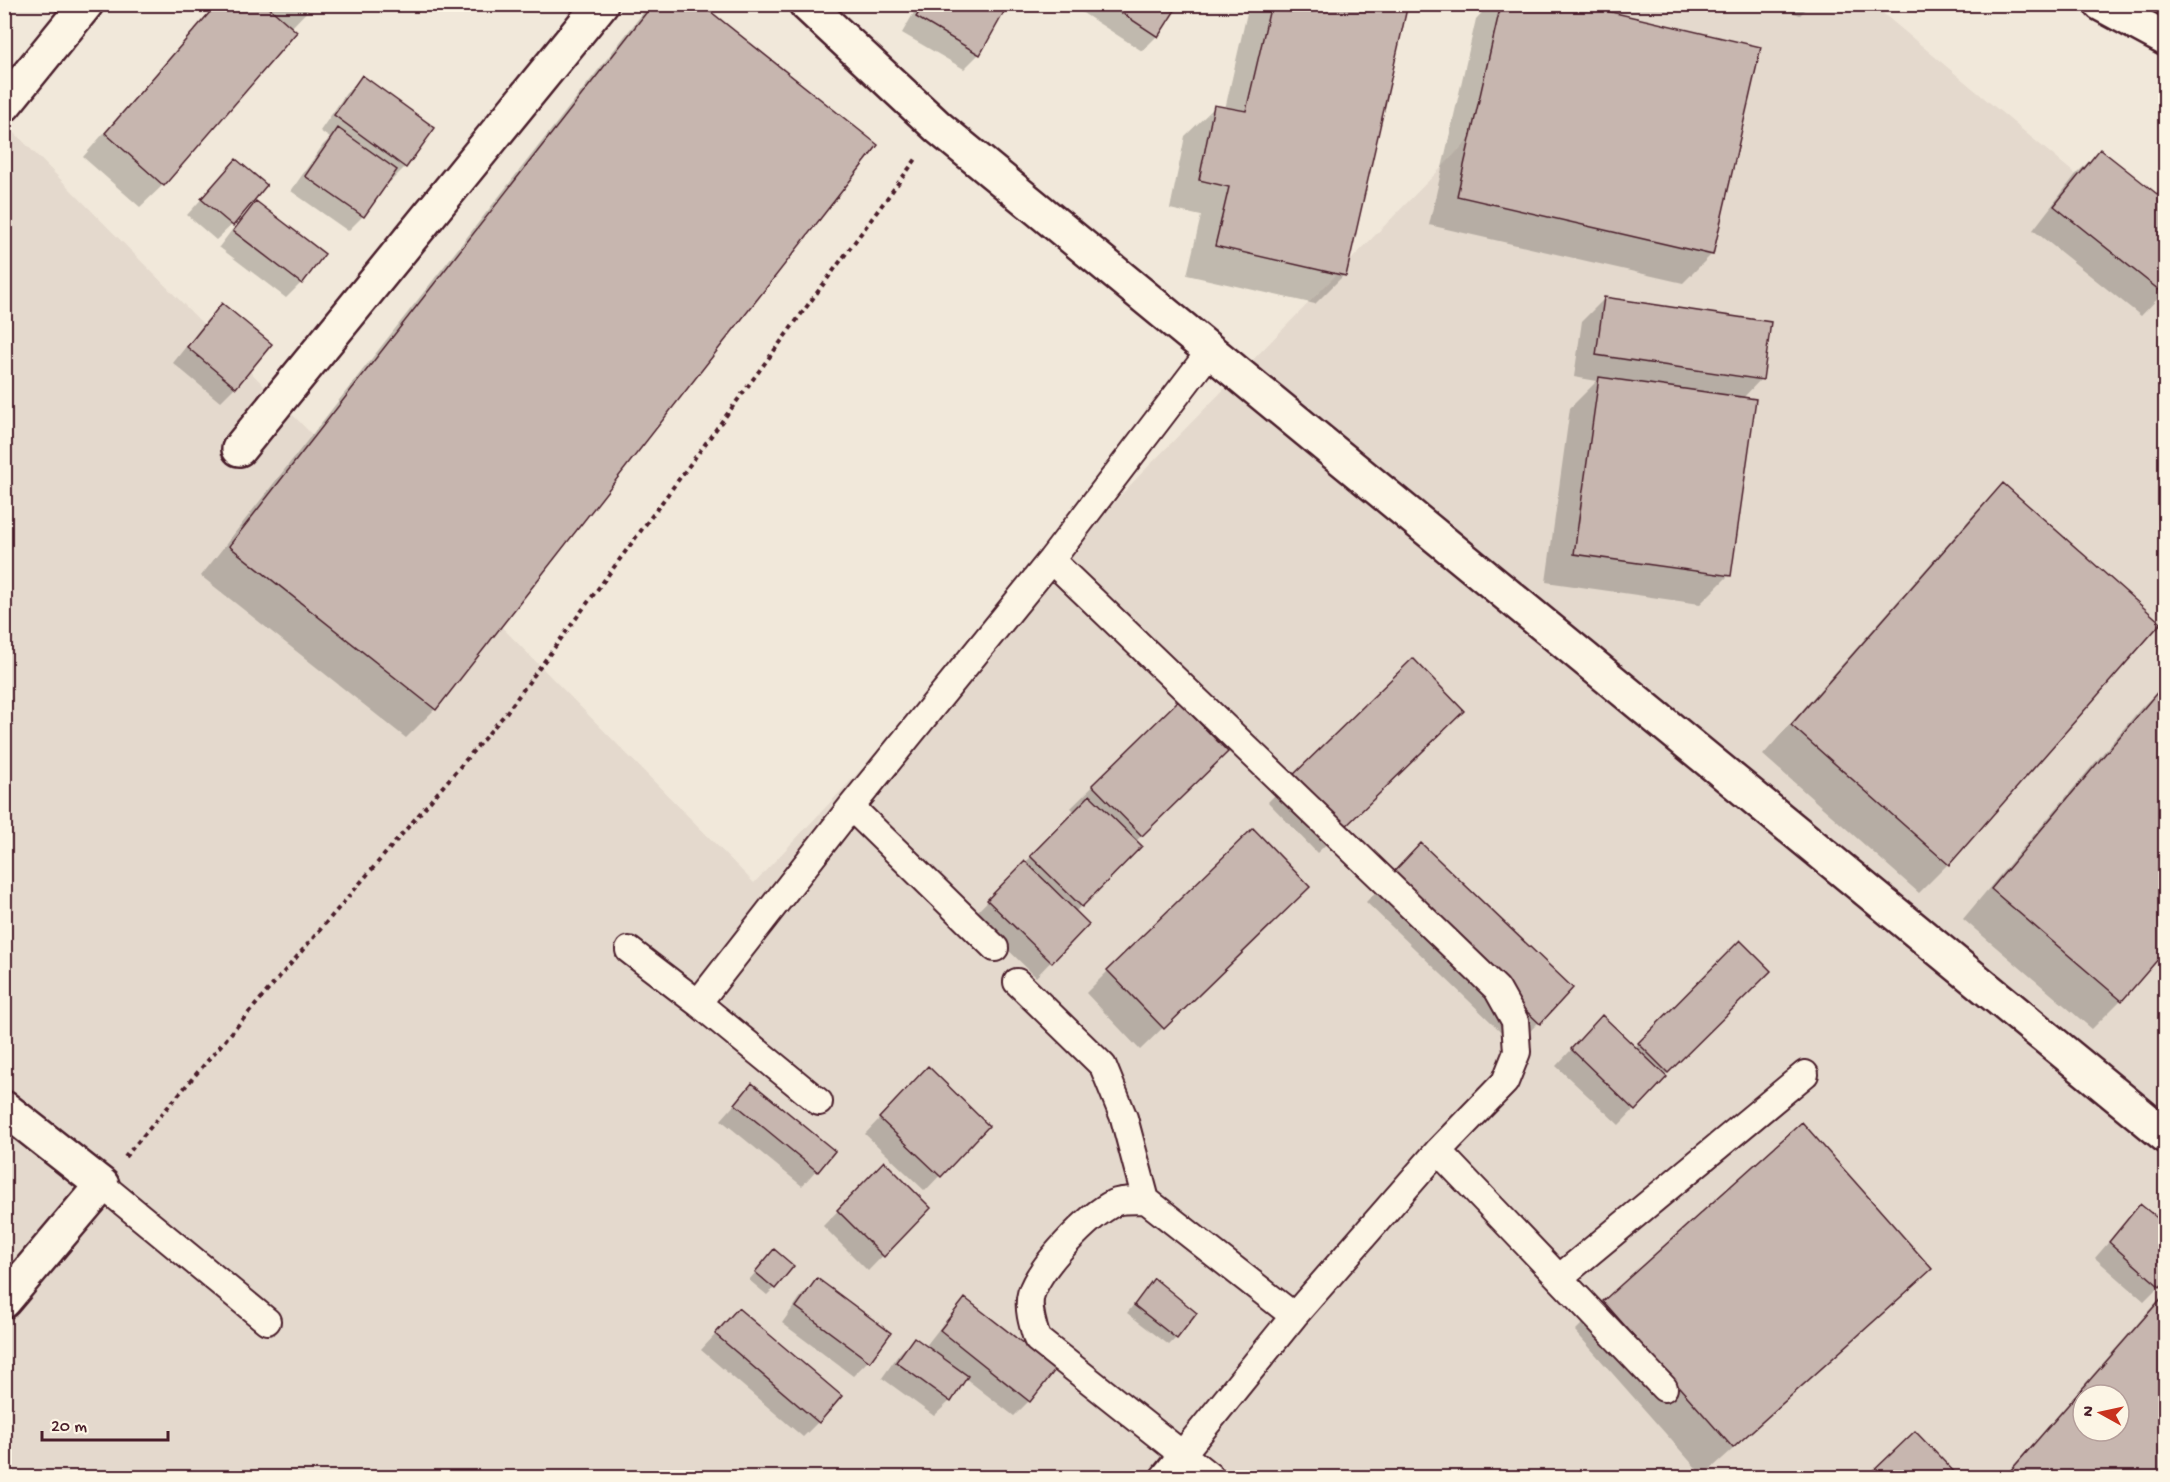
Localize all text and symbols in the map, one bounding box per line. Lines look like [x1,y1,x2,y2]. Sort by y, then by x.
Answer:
north arrow [2071,1383,2131,1443]
scale bar [42,1404,168,1442]
text: N [2079,1404,2100,1418]
text: 20 m [51,1417,87,1438]

